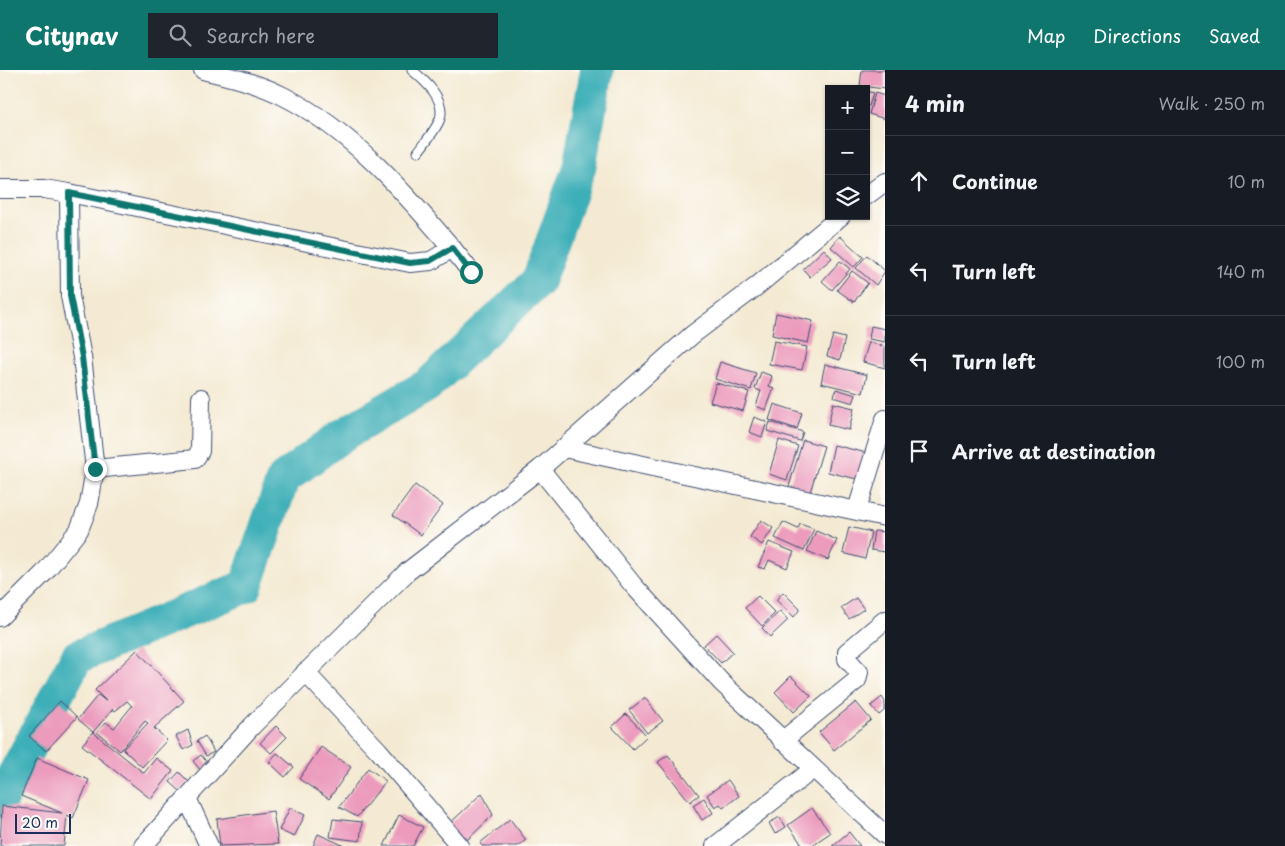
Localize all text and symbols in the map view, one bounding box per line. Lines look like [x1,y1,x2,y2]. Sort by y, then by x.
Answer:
search box [148,13,498,58]
text: Citynav [25,17,118,53]
icon: search [166,21,194,49]
text: Search here [206,21,315,49]
text: Map [1027,22,1065,49]
text: Directions [1093,22,1181,49]
text: Saved [1209,22,1260,49]
map controls [825,85,870,220]
button: + [825,85,870,130]
text: 4 min [905,87,965,119]
text: Walk · 250 m [1159,91,1265,115]
button: − [825,130,870,175]
icon: ahead [905,167,933,195]
text: Continue [952,167,1038,195]
text: 10 m [1228,169,1265,193]
button: layers [825,175,870,220]
icon: left [905,257,933,285]
text: Turn left [952,257,1036,285]
text: 140 m [1217,259,1265,283]
route start [460,261,483,284]
icon: left [905,347,933,375]
text: Turn left [952,347,1036,375]
text: 100 m [1216,349,1265,373]
icon: arrive [905,437,933,465]
text: Arrive at destination [952,437,1156,465]
route end [84,458,107,481]
scale bar [15,811,71,834]
text: 20 m [22,812,58,833]

